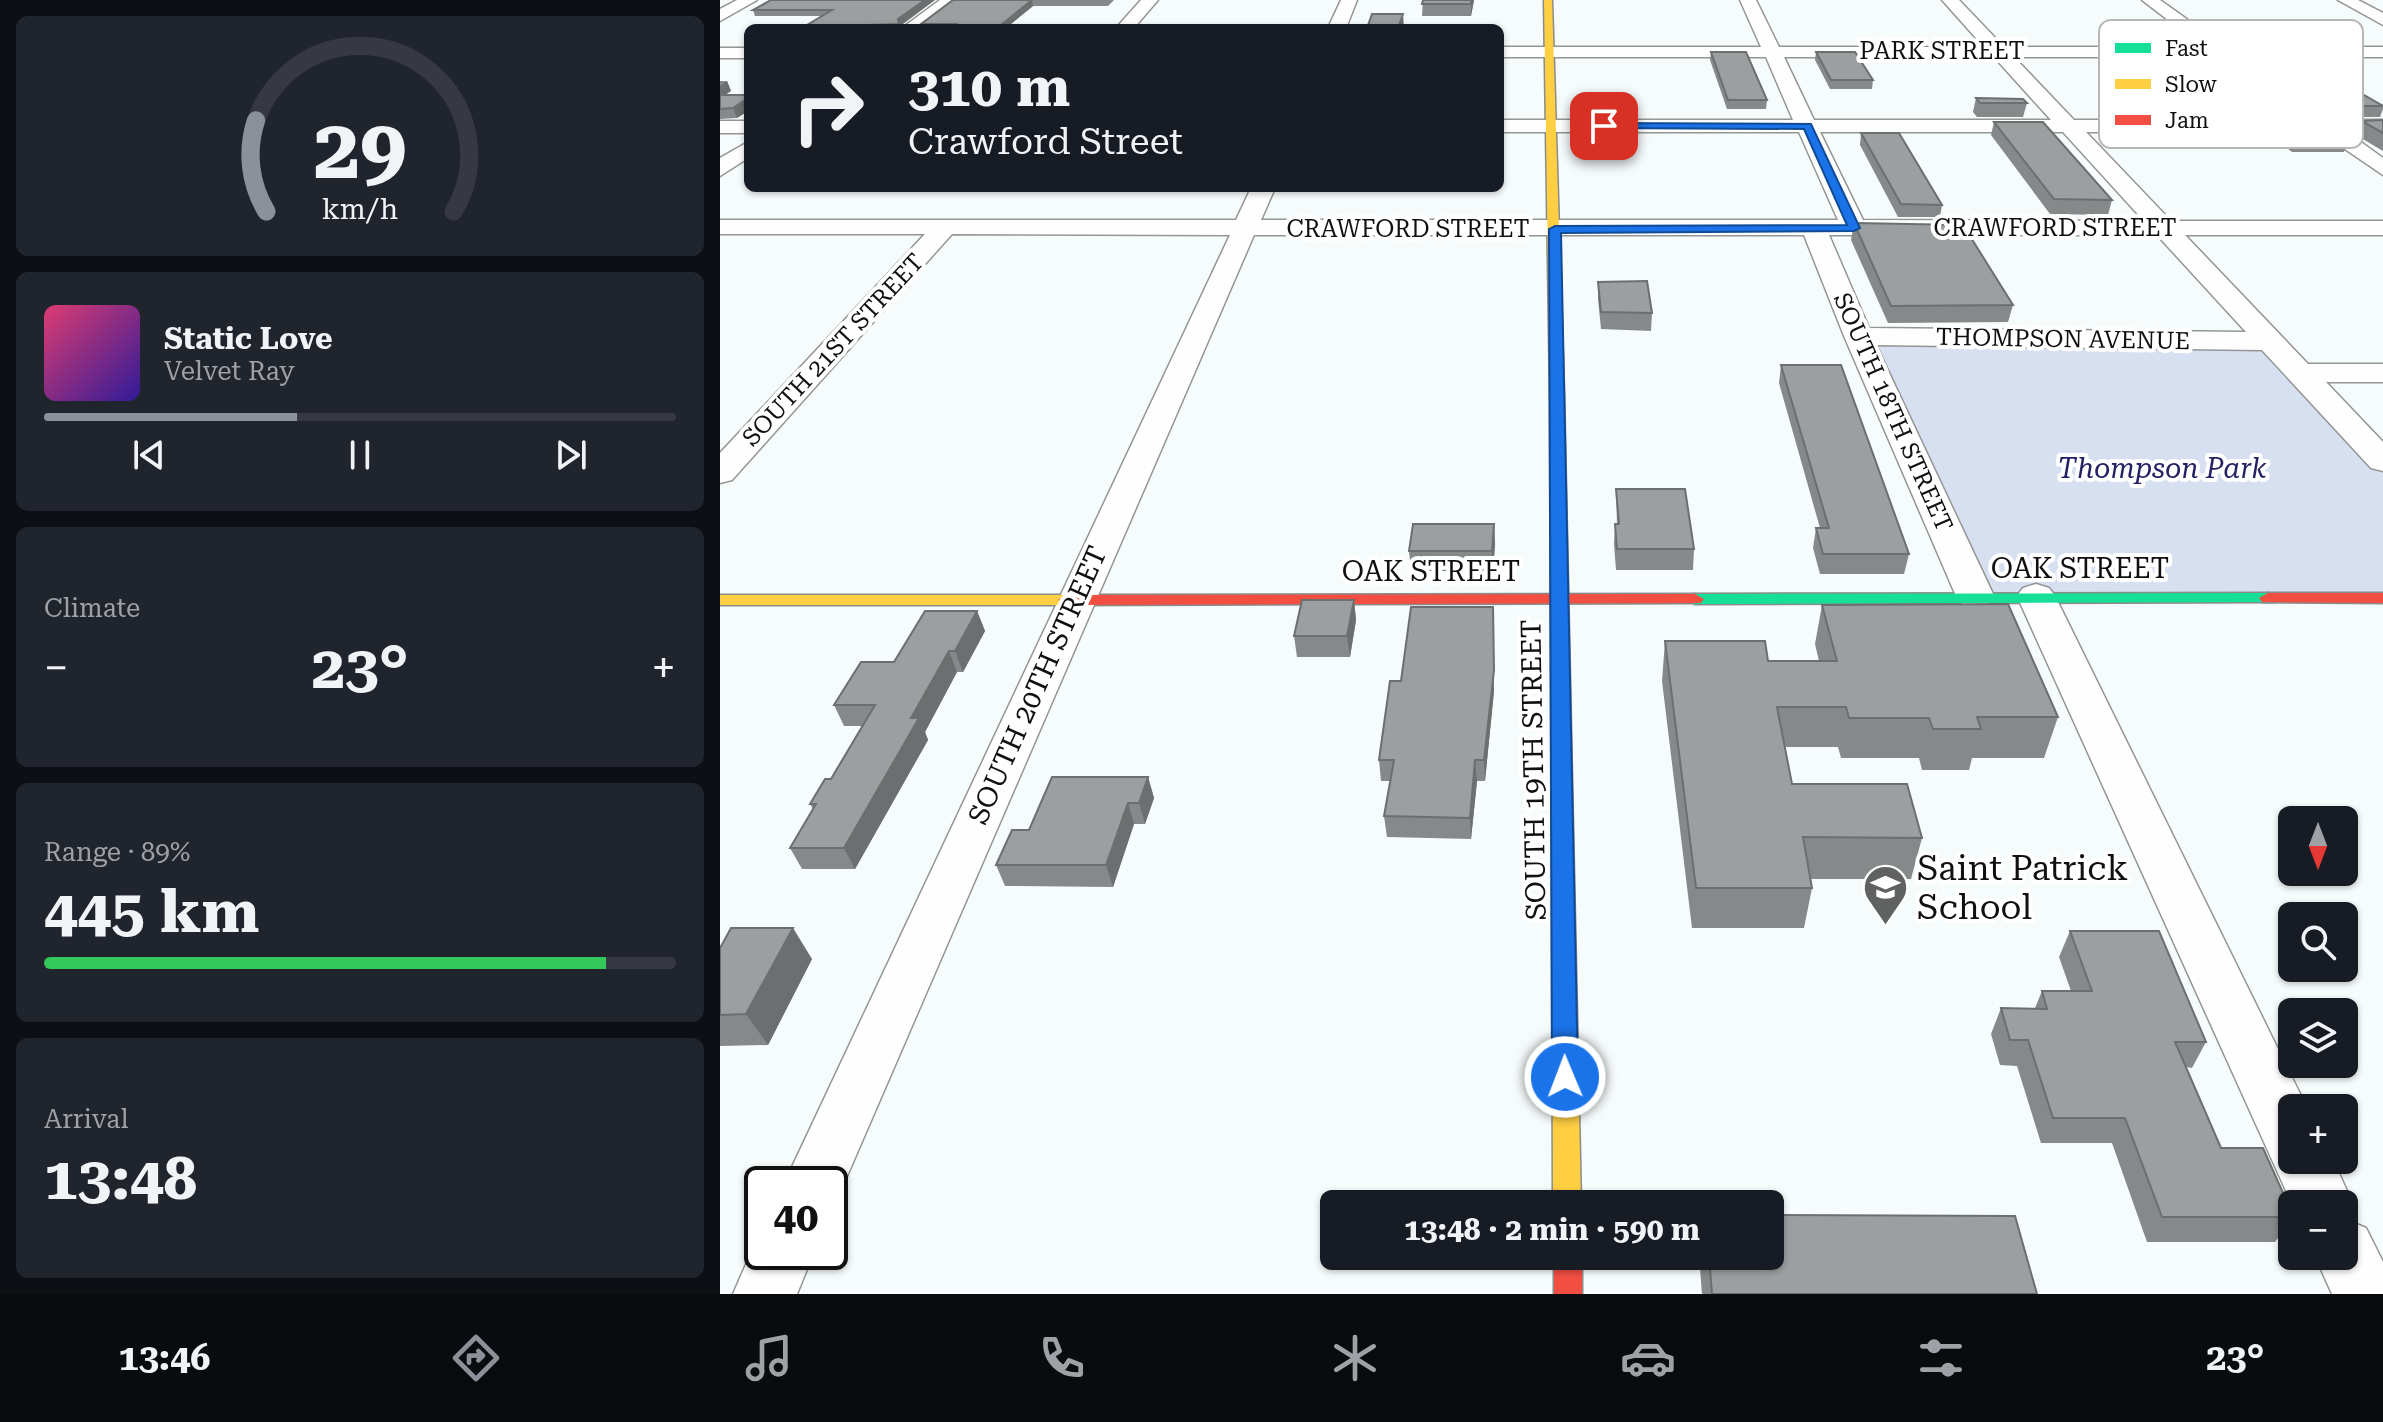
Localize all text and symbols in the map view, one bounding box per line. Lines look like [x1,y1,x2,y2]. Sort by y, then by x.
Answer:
legend [2099,20,2363,148]
text: Fast [2165,36,2208,61]
street label: PARK STREET [1859,37,2025,65]
text: 310 m [908,54,1070,120]
icon: right [776,56,880,160]
text: Slow [2165,72,2218,97]
pin [1570,92,1638,160]
text: 29 [313,100,407,197]
icon: arrive [1582,104,1626,148]
text: Jam [2165,108,2209,133]
text: Crawford Street [908,121,1183,163]
text: km/h [322,192,398,226]
street label: CRAWFORD STREET [1934,214,2176,242]
street label: CRAWFORD STREET [1287,215,1529,243]
street label: SOUTH 21ST STREET [737,248,929,452]
street label: SOUTH 18TH STREET [1828,288,1958,536]
text: Static Love [164,321,333,356]
street label: THOMPSON AVENUE [1936,323,2190,355]
text: Velvet Ray [164,356,295,386]
icon: previous [127,433,171,477]
icon: pause [338,433,382,477]
icon: next [549,433,593,477]
park label: Thompson Park [2058,452,2267,485]
street label: SOUTH 20TH STREET [961,541,1114,829]
street label: OAK STREET [1991,552,2169,585]
street label: OAK STREET [1342,555,1520,588]
text: Climate [44,593,140,623]
street label: SOUTH 19TH STREET [1514,619,1553,921]
text: 23° [311,632,409,703]
text: − [44,642,69,694]
text: + [651,642,676,694]
north arrow [2278,806,2358,886]
map controls [2278,806,2358,1270]
text: Range · 89% [44,837,190,867]
place label: Saint Patrick School [1917,848,2128,927]
school or university icon: Saint Patrick School [1862,864,1910,927]
text: 445 km [44,876,259,947]
button: search [2278,902,2358,982]
button: layers [2278,998,2358,1078]
position arrow [1523,1035,1607,1119]
button: + [2278,1094,2358,1174]
text: Arrival [44,1104,129,1134]
text: 13:48 [44,1143,197,1214]
speed limit sign: 40 [744,1166,848,1270]
button: − [2278,1190,2358,1270]
text: 13:48 · 2 min · 590 m [1404,1212,1700,1247]
icon: directions [448,1330,504,1386]
icon: music [741,1330,797,1386]
icon: phone [1034,1330,1090,1386]
icon: climate [1327,1330,1383,1386]
icon: car [1620,1330,1676,1386]
icon: filters [1913,1330,1969,1386]
text: 13:46 [119,1337,210,1379]
text: 23° [2206,1337,2264,1379]

